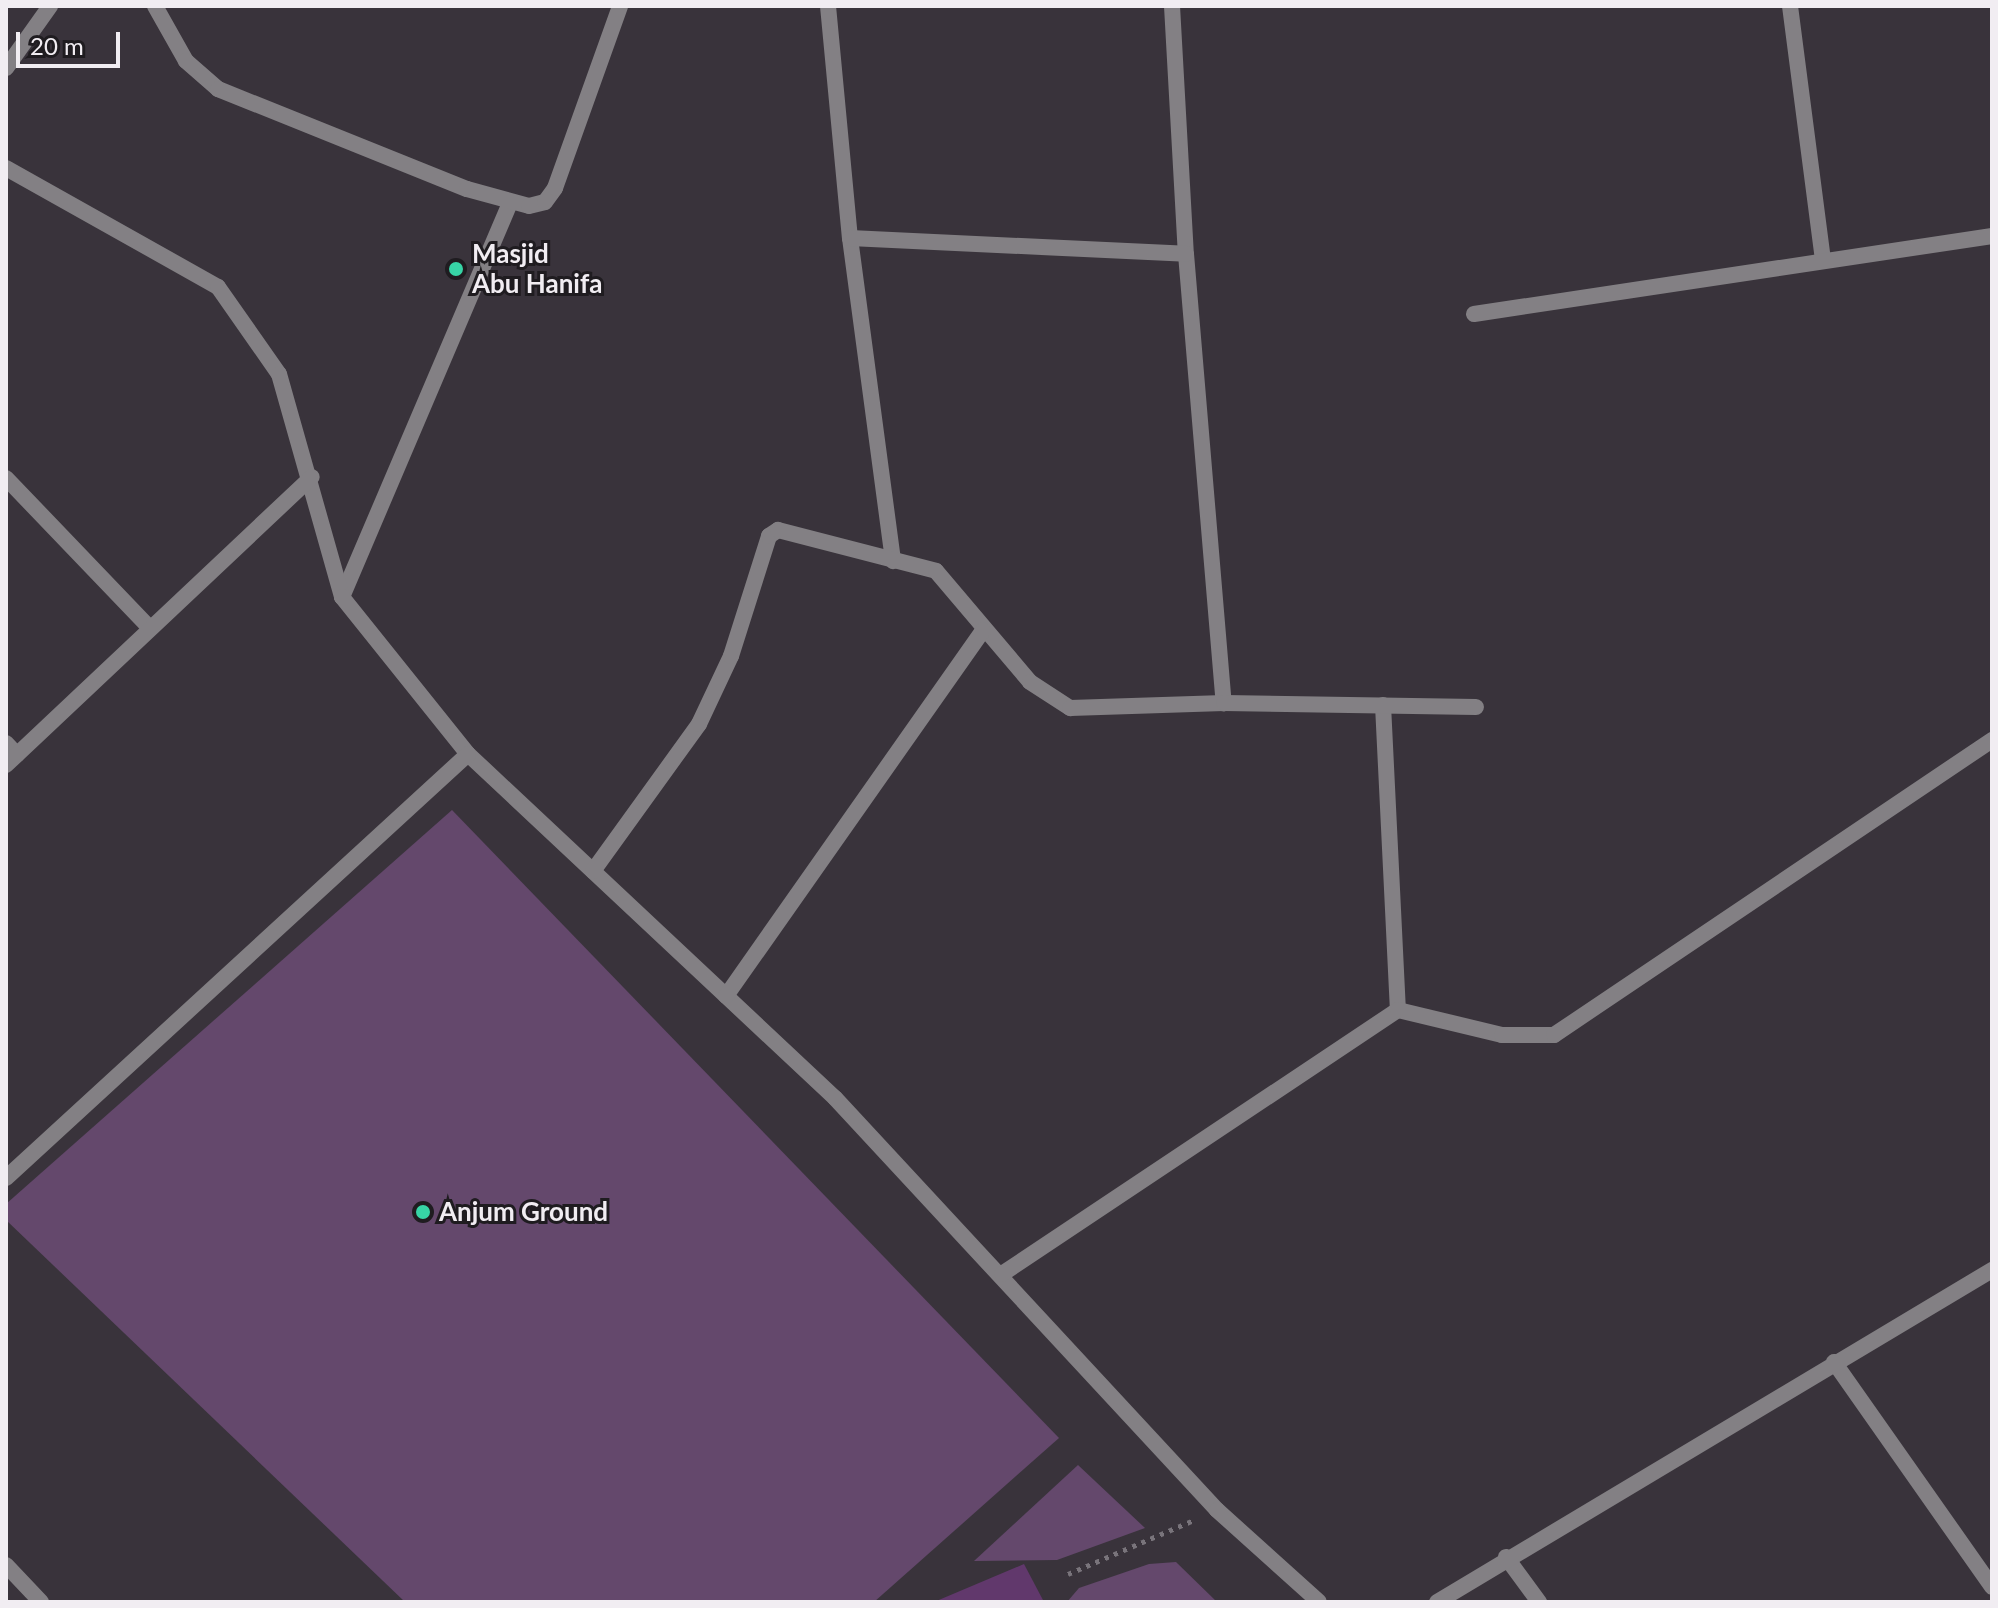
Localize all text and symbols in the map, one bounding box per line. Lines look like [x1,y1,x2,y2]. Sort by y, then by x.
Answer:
scale bar [20,16,124,66]
text: 20 m [30,31,84,60]
place label: Masjid Abu Hanifa [472,238,602,300]
marker: Masjid Abu Hanifa [447,260,465,278]
place label: Anjum Ground [439,1196,608,1228]
marker: Anjum Ground [414,1203,432,1221]

